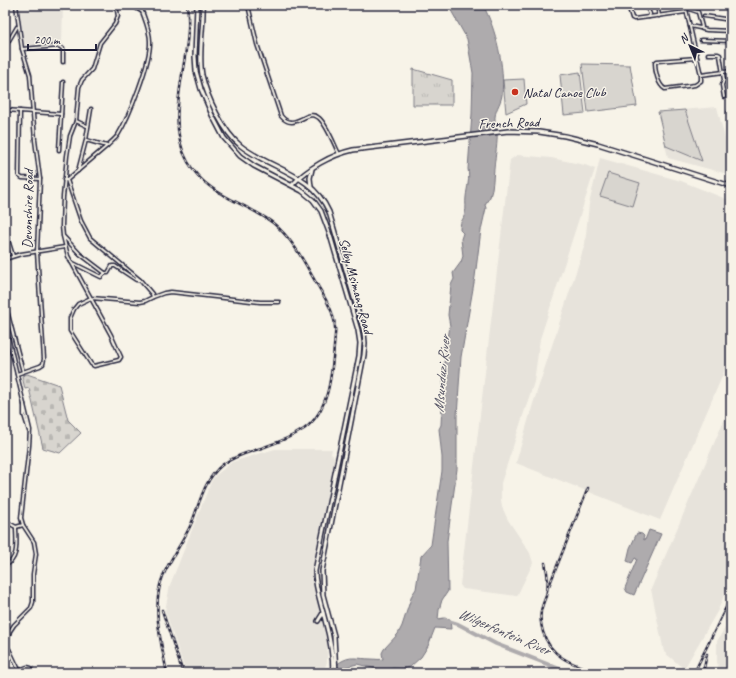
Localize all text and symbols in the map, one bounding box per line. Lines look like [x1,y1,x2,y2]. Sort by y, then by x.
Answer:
scale bar [28,26,96,52]
north arrow [670,26,710,66]
text: N [676,30,692,46]
text: 200 m [34,32,61,48]
place label: Natal Canoe Club [523,84,606,101]
marker: Natal Canoe Club [510,87,520,97]
street label: French Road [478,113,542,133]
street label: Devonshire Road [19,167,37,249]
street label: Selby Msimang Road [335,236,378,338]
water label: Msunduzi River [429,332,455,413]
water label: Wilgerfontein River [455,604,555,661]

